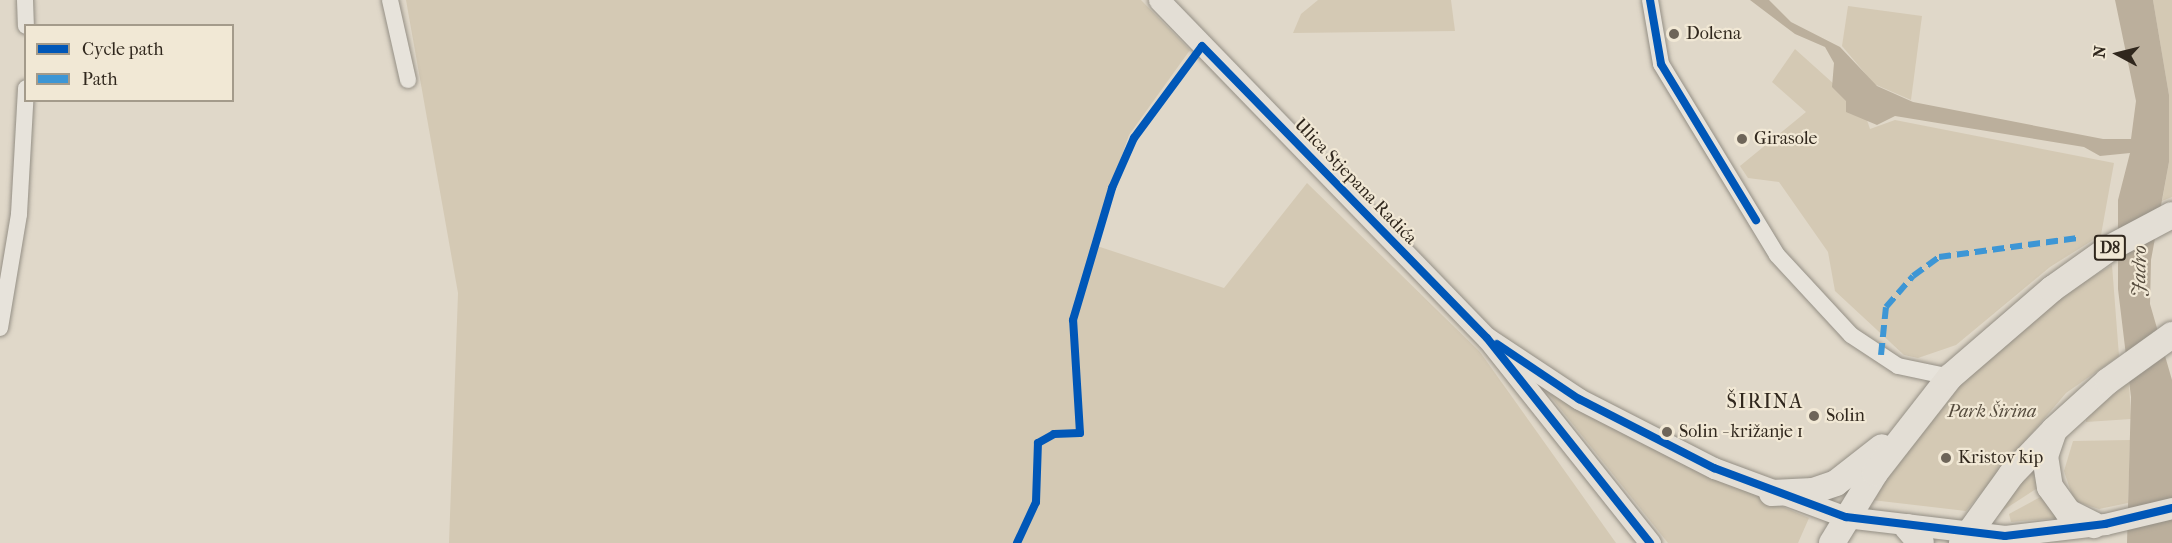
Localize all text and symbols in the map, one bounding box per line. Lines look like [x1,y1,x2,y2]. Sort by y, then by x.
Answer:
place label: Dolena [1686,23,1741,45]
legend [24,24,234,102]
north arrow [2088,24,2148,84]
marker: Dolena [1667,27,1681,41]
text: Cycle path [82,39,163,60]
text: N [2089,45,2110,59]
text: Path [82,69,118,90]
street label: Ulica Stjepana Radića [1289,114,1421,250]
place label: Girasole [1754,128,1817,150]
marker: Girasole [1735,132,1749,146]
road number: D8 [2094,235,2126,261]
water label: Jadro [2127,245,2151,297]
district label: ŠIRINA [1726,389,1804,413]
park label: Park Širina [1948,401,2036,423]
place label: Solin [1826,405,1865,427]
marker: Solin [1807,409,1821,423]
place label: Solin - križanje 1 [1679,421,1803,443]
marker: Solin - križanje 1 [1660,425,1674,439]
place label: Kristov kip [1958,447,2043,469]
marker: Kristov kip [1939,451,1953,465]

